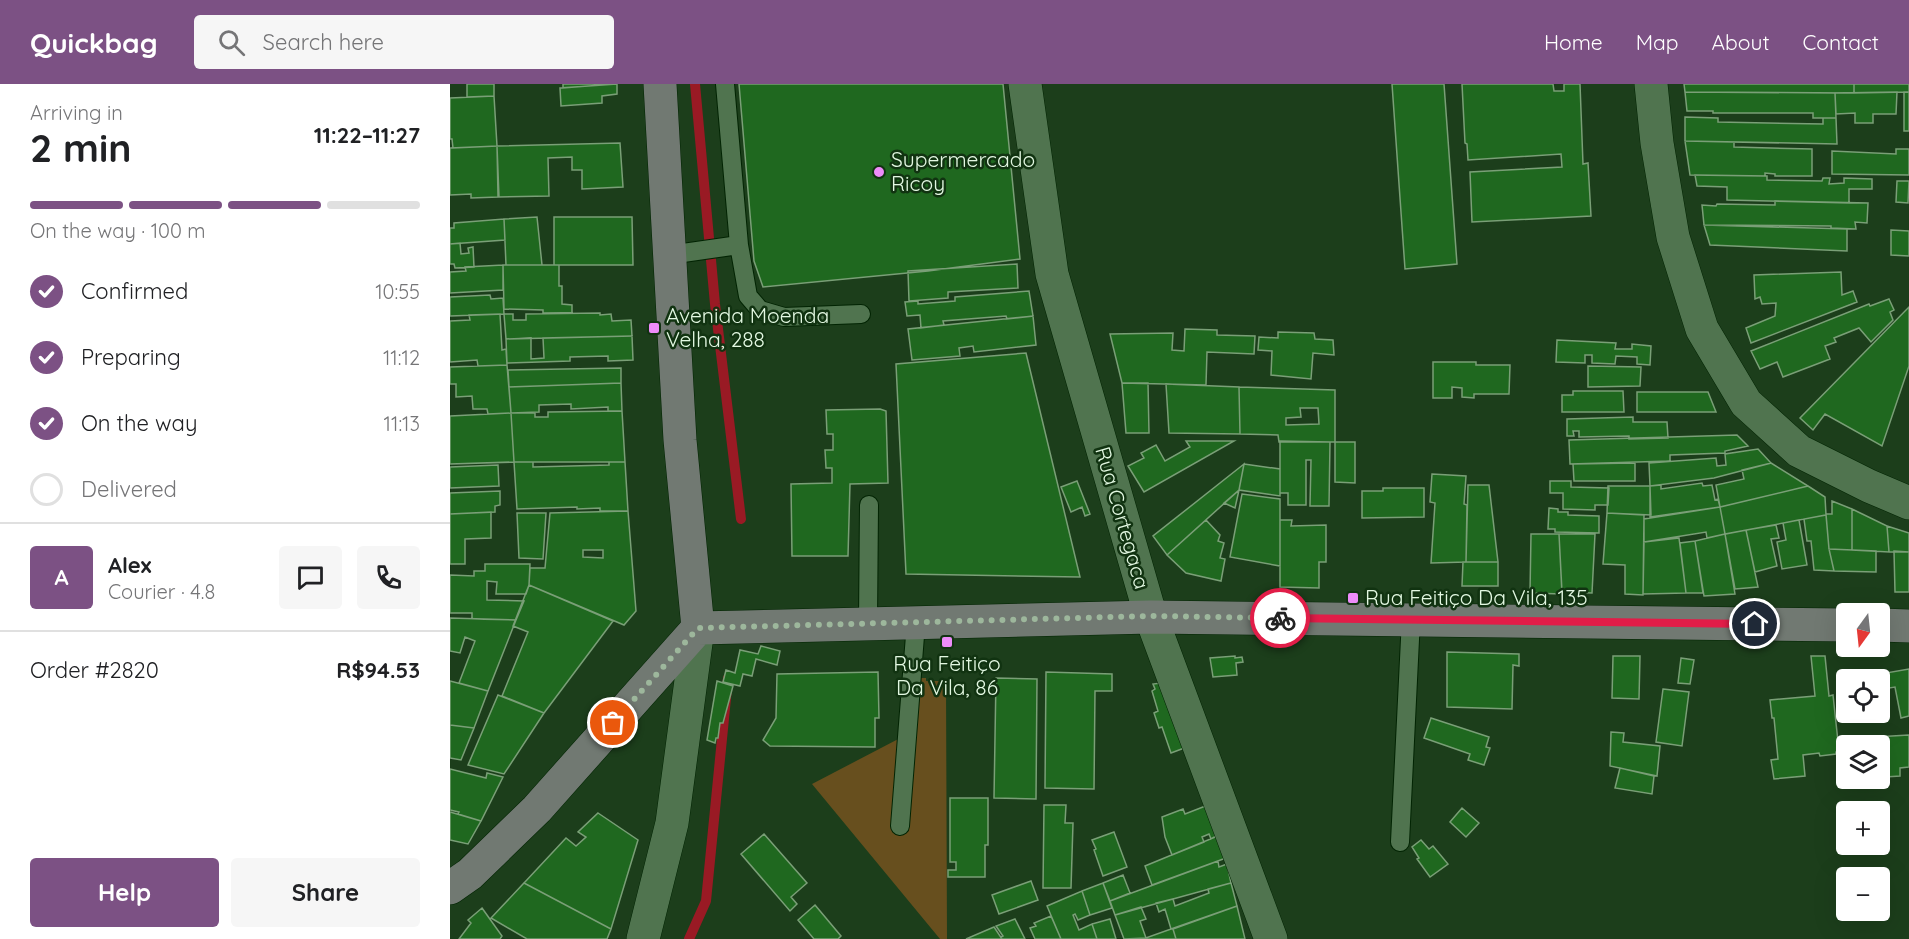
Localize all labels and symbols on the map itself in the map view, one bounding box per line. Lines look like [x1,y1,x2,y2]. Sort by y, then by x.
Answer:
place label: Supermercado Ricoy [891,146,1035,196]
marker: Supermercado Ricoy [872,165,886,179]
place label: Avenida Moenda Velha, 288 [666,302,829,352]
marker: Avenida Moenda Velha, 288 [647,321,661,335]
street label: Rua Cortegaca [1090,444,1156,592]
place label: Rua Feitiço Da Vila, 135 [1365,584,1588,610]
courier [1250,588,1310,648]
marker: Rua Feitiço Da Vila, 135 [1346,591,1360,605]
pin [1729,598,1780,649]
north arrow [1836,603,1890,657]
marker: Rua Feitiço Da Vila, 86 [940,635,954,649]
place label: Rua Feitiço Da Vila, 86 [893,650,1001,700]
pin [587,697,638,748]

